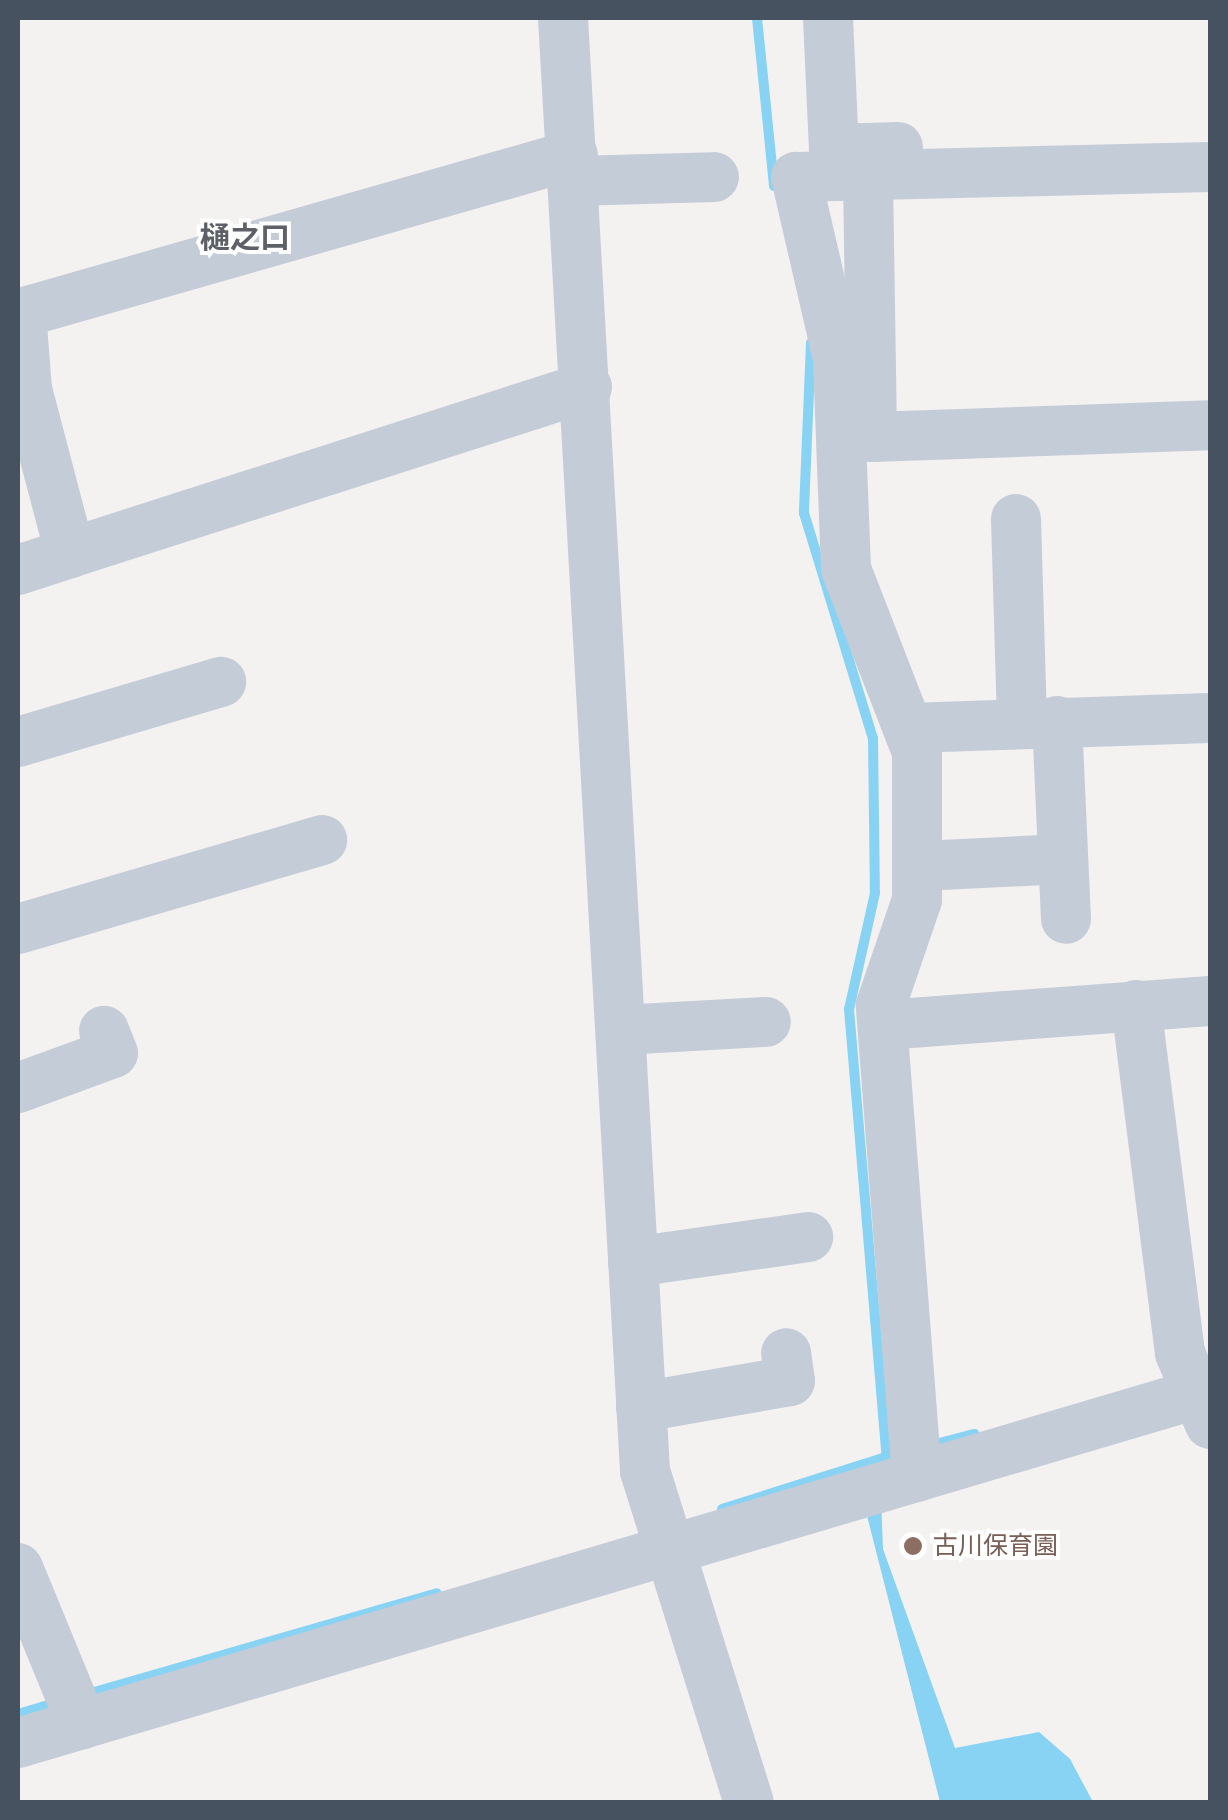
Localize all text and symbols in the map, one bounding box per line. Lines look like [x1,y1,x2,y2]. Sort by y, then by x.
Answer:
district label: 樋之口 [200,221,290,257]
place label: 古川保育園 [933,1531,1058,1561]
marker: 古川保育園 [902,1535,924,1557]

